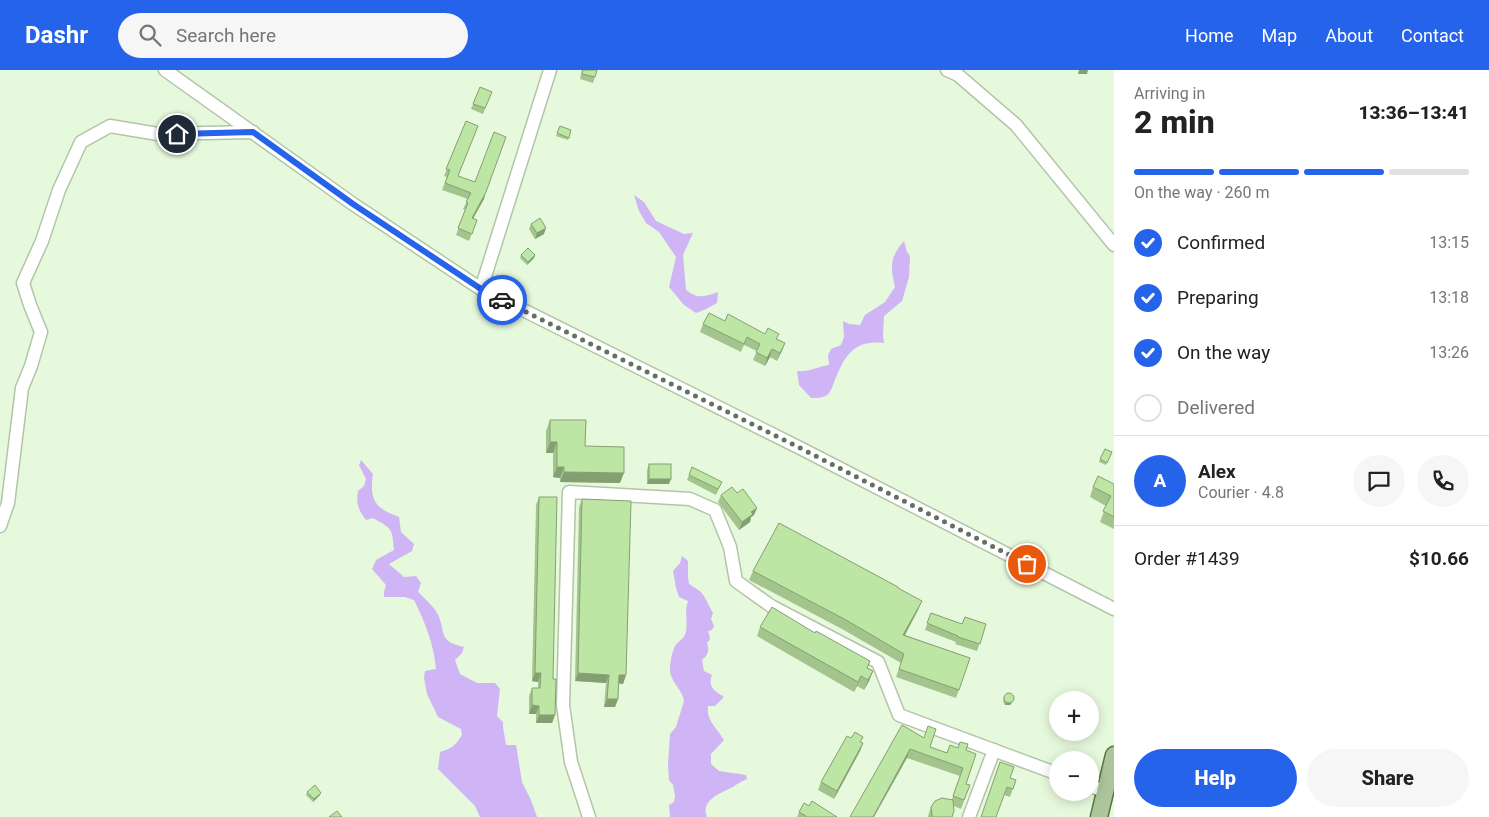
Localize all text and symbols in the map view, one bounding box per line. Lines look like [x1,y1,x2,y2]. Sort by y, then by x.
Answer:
search box [118,13,468,58]
text: Dashr [25,21,88,49]
icon: search [136,21,164,49]
text: Search here [176,24,276,47]
text: Home [1185,25,1234,46]
text: Map [1262,25,1297,46]
text: About [1325,25,1373,46]
text: Contact [1401,25,1464,46]
text: Arriving in [1134,84,1205,103]
text: 13:36–13:41 [1358,101,1469,124]
text: 2 min [1134,103,1215,141]
pin [156,113,198,155]
icon: home [163,120,191,148]
text: On the way · 260 m [1134,183,1270,202]
icon: check [1134,229,1162,257]
text: Confirmed [1177,231,1265,254]
text: 13:15 [1429,233,1469,252]
courier [477,275,527,325]
icon: check [1134,284,1162,312]
icon: car [488,286,516,314]
text: Preparing [1177,286,1259,309]
text: 13:18 [1429,288,1469,307]
icon: check [1134,339,1162,367]
text: On the way [1177,341,1270,364]
text: 13:26 [1429,343,1469,362]
text: Delivered [1177,396,1255,419]
button: chat [1353,455,1405,507]
button: phone [1417,455,1469,507]
text: Alex [1198,460,1236,483]
text: A [1154,469,1166,492]
text: Courier · 4.8 [1198,483,1284,502]
pin [1006,543,1048,585]
text: Order #1439 [1134,547,1240,570]
text: $10.66 [1409,547,1469,570]
icon: bag [1013,550,1041,578]
map controls [1049,691,1099,801]
button: + [1049,691,1099,741]
button: Help [1134,749,1297,807]
button: Share [1307,749,1469,807]
button: − [1049,751,1099,801]

